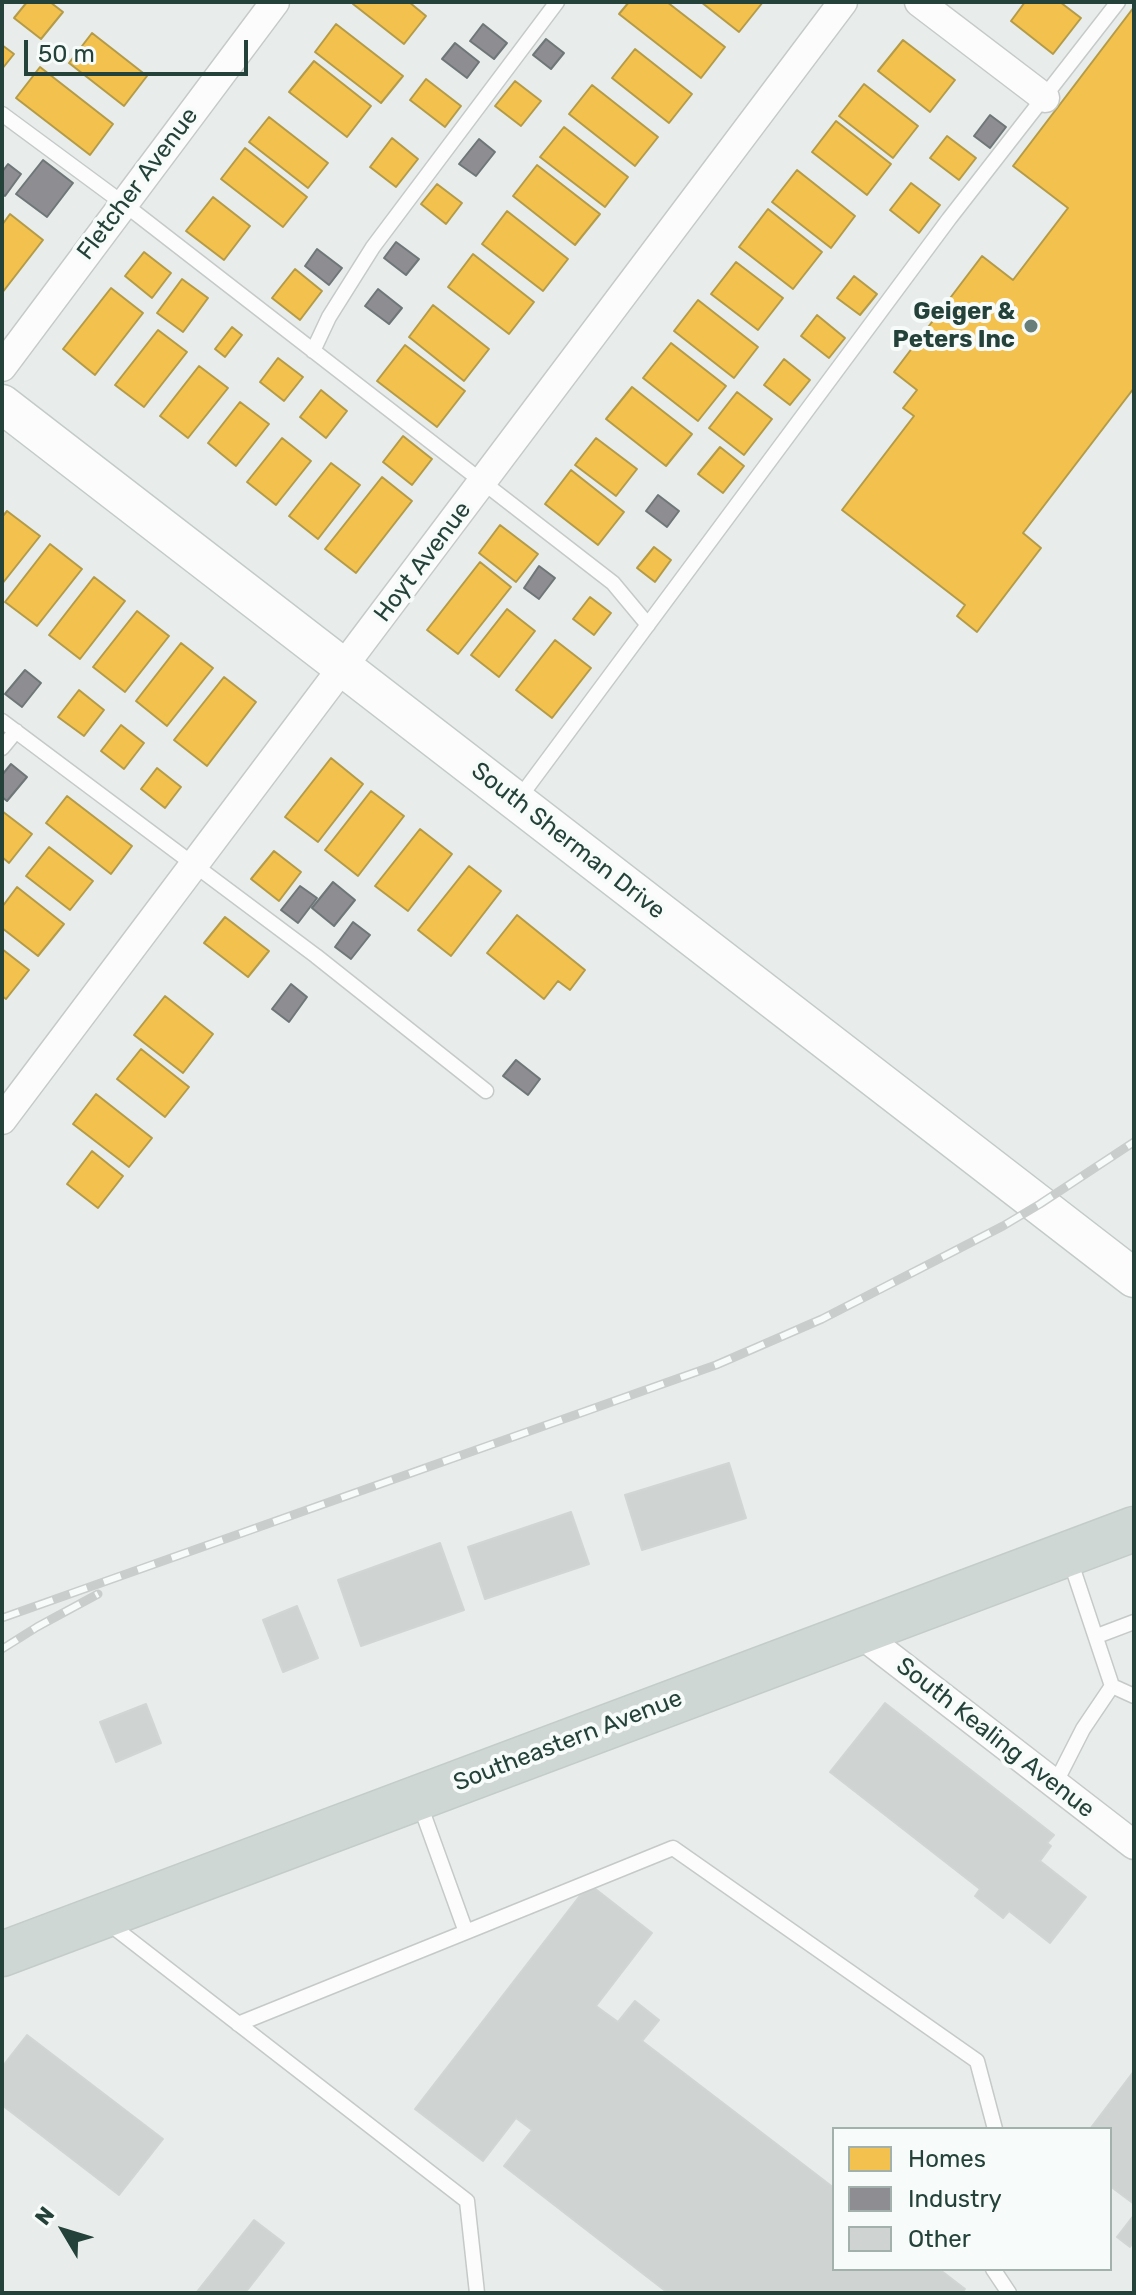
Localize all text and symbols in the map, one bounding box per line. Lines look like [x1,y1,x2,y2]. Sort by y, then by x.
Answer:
scale bar [28,24,252,74]
text: 50 m [38,40,95,68]
street label: Fletcher Avenue [71,102,205,266]
place label: Geiger & Peters Inc [893,298,1015,354]
marker: Geiger & Peters Inc [1022,317,1040,335]
street label: Hoyt Avenue [368,496,478,628]
street label: South Sherman Drive [465,756,671,926]
street label: South Kealing Avenue [890,1652,1100,1824]
street label: Southeastern Avenue [450,1684,686,1798]
legend [832,2127,1112,2271]
text: Homes [908,2145,986,2173]
text: Industry [908,2185,1002,2213]
north arrow [24,2191,104,2271]
text: N [29,2201,60,2230]
text: Other [908,2225,971,2253]

